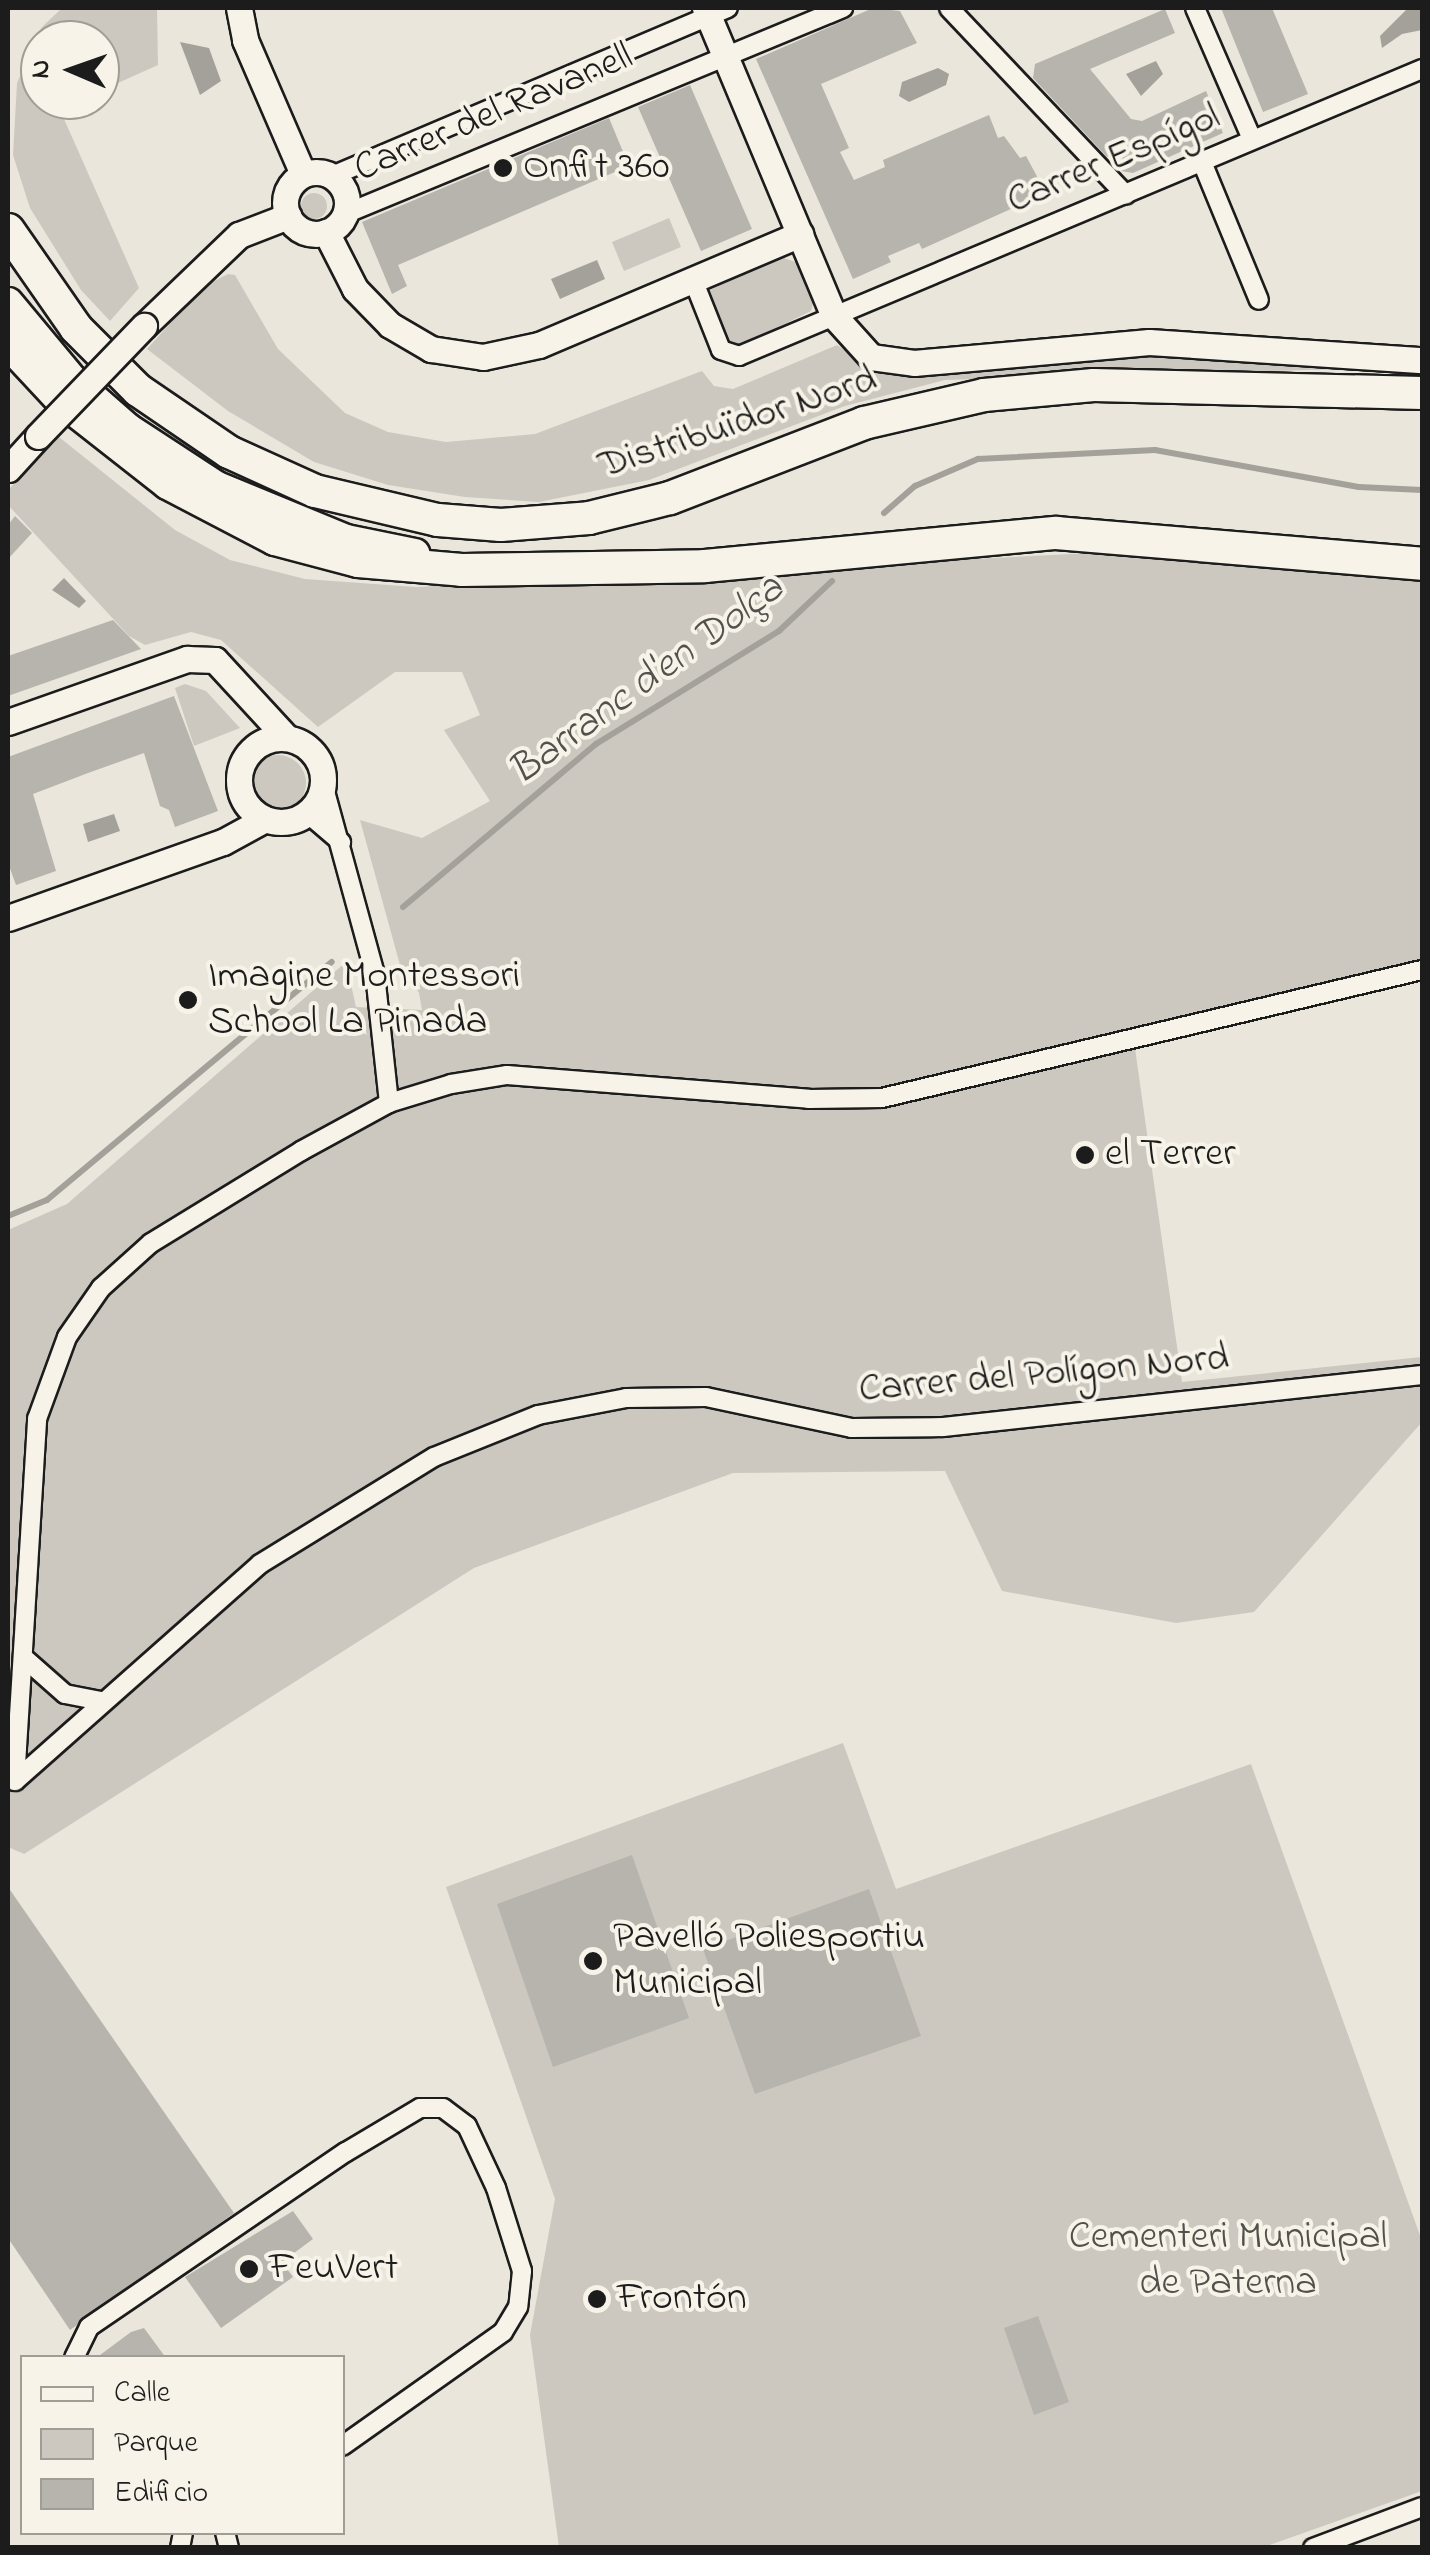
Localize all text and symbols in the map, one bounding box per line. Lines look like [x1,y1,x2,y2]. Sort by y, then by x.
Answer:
north arrow [20,20,120,120]
street label: Carrer del Ravanell [348,34,640,194]
text: N [21,59,62,79]
street label: Carrer Espígol [1000,94,1228,226]
place label: Onfit 360 [523,144,670,192]
marker: Onfit 360 [492,157,514,179]
street label: Distribuïdor Nord [593,356,883,492]
water label: Barranc d'en Dolça [500,564,794,798]
place label: Imagine Montessori School La Pinada [208,953,520,1047]
marker: Imagine Montessori School La Pinada [177,989,199,1011]
place label: el Terrer [1105,1131,1236,1179]
marker: el Terrer [1074,1144,1096,1166]
street label: Carrer del Polígon Nord [857,1335,1231,1415]
place label: Pavelló Poliesportiu Municipal [613,1914,925,2008]
marker: Pavelló Poliesportiu Municipal [582,1950,604,1972]
park label: Cementeri Municipal de Paterna [1069,2214,1387,2308]
place label: FeuVert [269,2245,398,2293]
marker: FeuVert [238,2258,260,2280]
place label: Frontón [617,2275,747,2323]
marker: Frontón [586,2288,608,2310]
legend [20,2355,345,2535]
text: Calle [114,2372,170,2416]
text: Parque [114,2422,198,2466]
text: Edificio [114,2472,208,2516]

